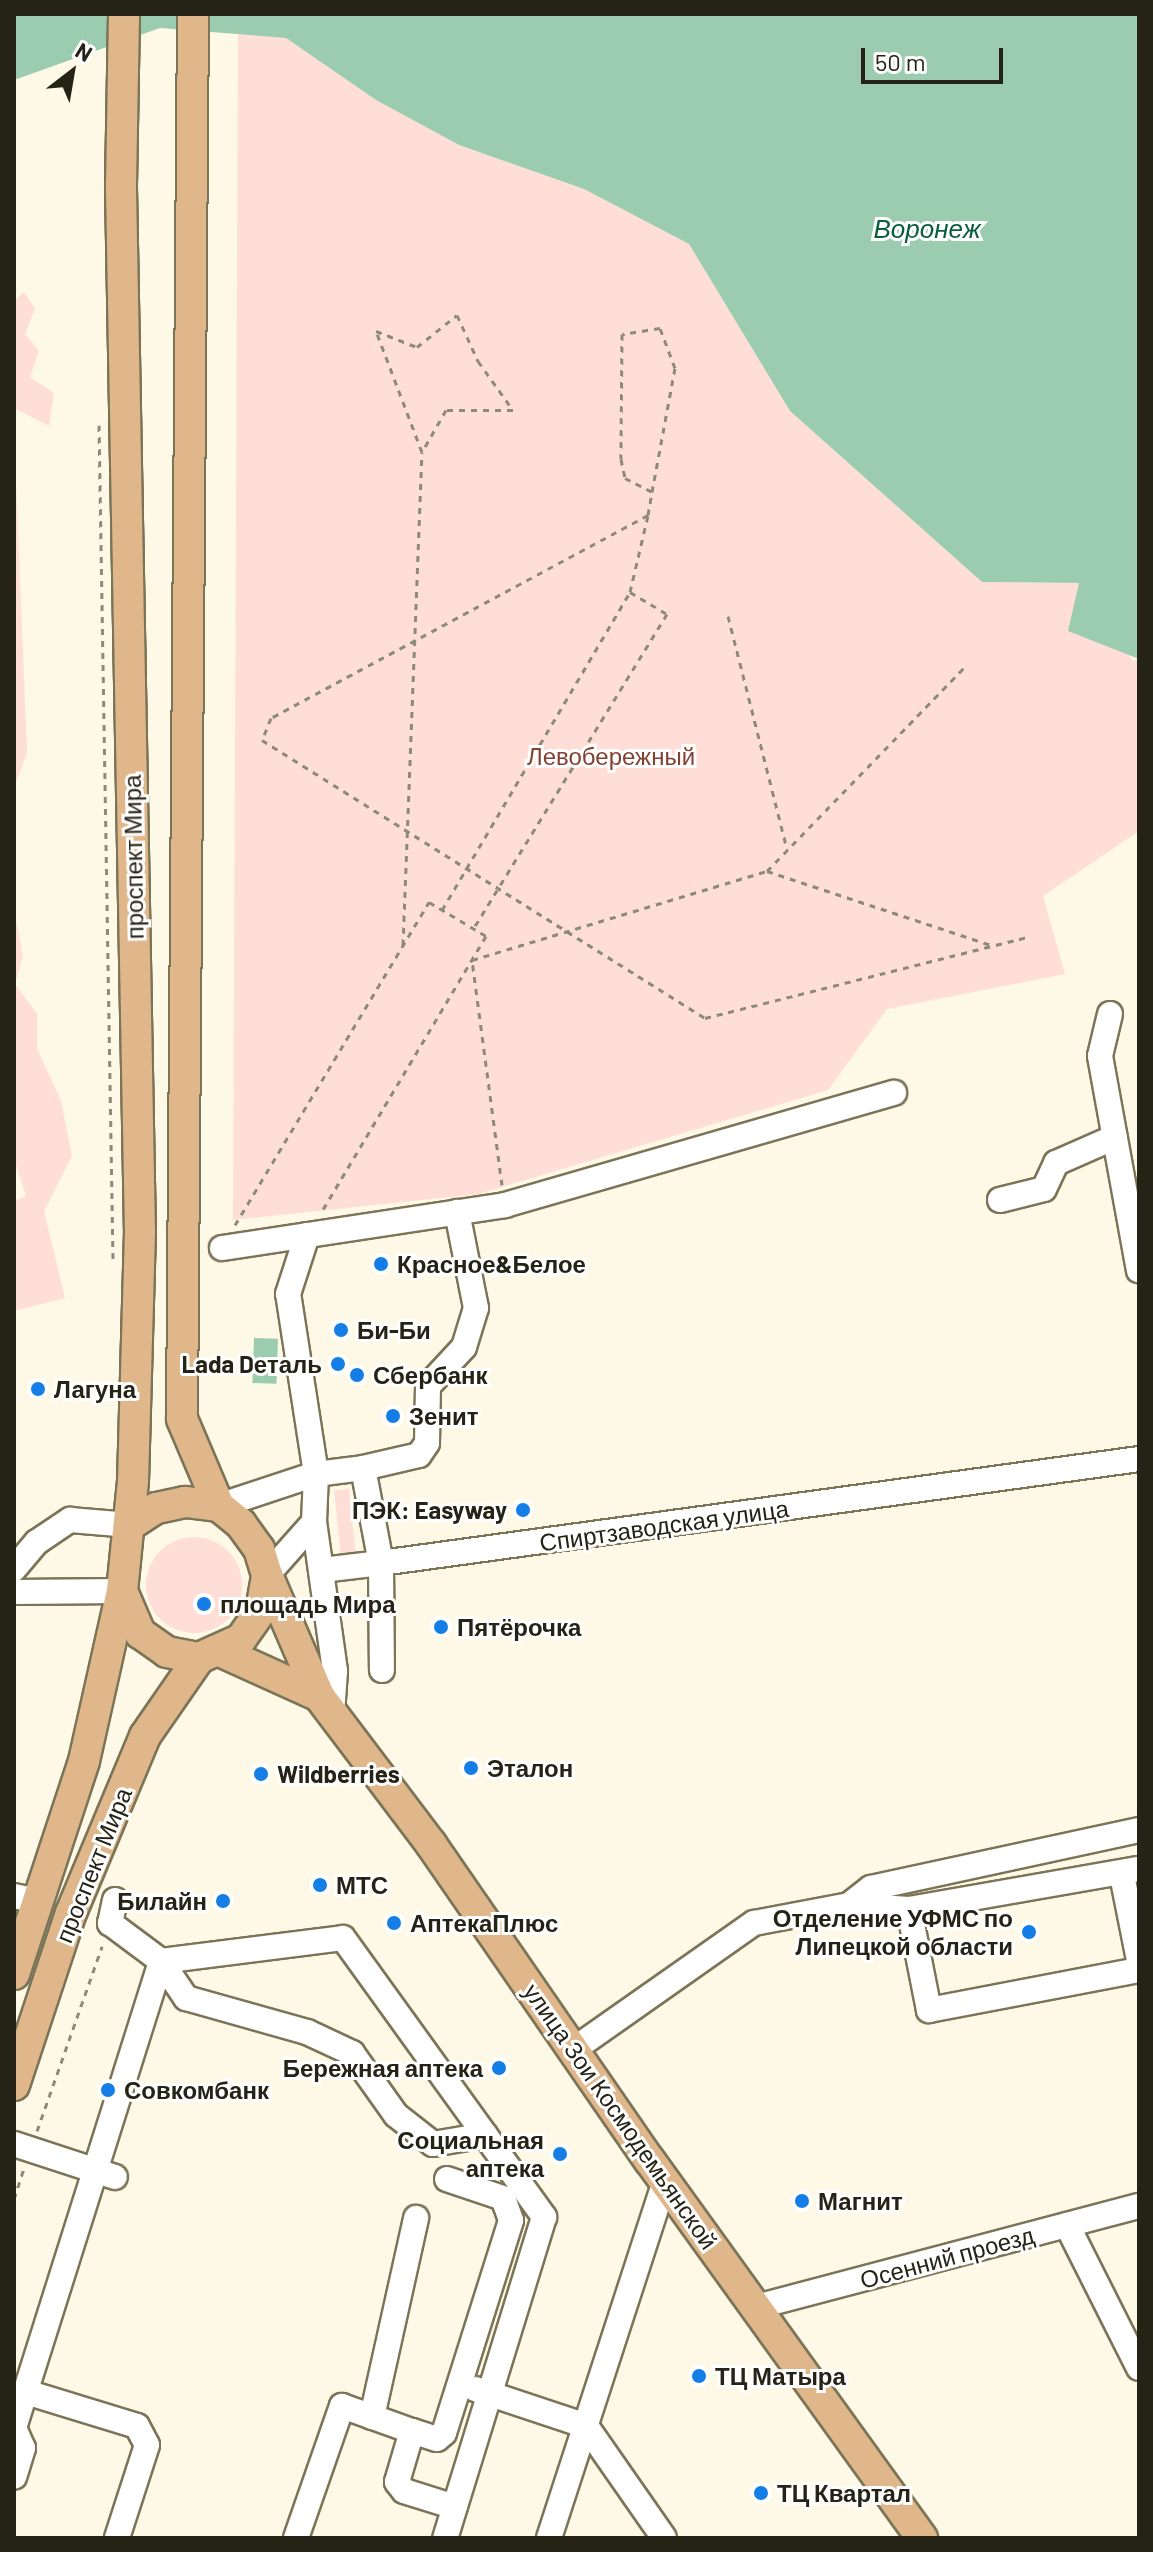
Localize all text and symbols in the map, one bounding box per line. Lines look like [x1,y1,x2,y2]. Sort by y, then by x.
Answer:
north arrow [32,32,112,112]
scale bar [865,32,1007,82]
text: N [71,37,97,66]
text: 50 m [875,47,926,76]
water label: Воронеж [873,212,981,244]
park label: Левобережный [527,742,695,770]
street label: проспект Мира [117,774,149,940]
place label: Красное&Белое [397,1250,586,1278]
marker: Красное&Белое [372,1255,390,1273]
place label: Би-Би [357,1316,431,1344]
marker: Би-Би [332,1321,350,1339]
place label: Lada Dеталь [182,1350,322,1378]
marker: Lada Dеталь [329,1355,347,1373]
place label: Сбербанк [373,1361,488,1389]
marker: Сбербанк [348,1366,366,1384]
place label: Лагуна [54,1375,136,1403]
marker: Лагуна [29,1380,47,1398]
place label: Зенит [409,1402,478,1430]
marker: Зенит [384,1407,402,1425]
street label: Спиртзаводская улица [538,1493,790,1557]
place label: ПЭК: Easyway [352,1496,507,1524]
marker: ПЭК: Easyway [514,1501,532,1519]
place label: площадь Мира [220,1590,396,1618]
marker: площадь Мира [195,1595,213,1613]
place label: Пятёрочка [457,1613,581,1641]
marker: Пятёрочка [432,1618,450,1636]
place label: Эталон [487,1754,573,1782]
marker: Эталон [462,1759,480,1777]
place label: Wildberries [277,1760,400,1788]
marker: Wildberries [252,1765,270,1783]
street label: проспект Мира [49,1783,137,1947]
place label: МТС [336,1871,388,1899]
marker: МТС [311,1876,329,1894]
place label: Билайн [117,1887,207,1915]
marker: Билайн [214,1892,232,1910]
place label: Отделение УФМС по Липецкой области [773,1904,1013,1960]
place label: АптекаПлюс [410,1909,558,1937]
marker: АптекаПлюс [385,1914,403,1932]
marker: Отделение УФМС по Липецкой области [1020,1923,1038,1941]
street label: улица Зои Космодемьянской [518,1978,724,2254]
place label: Бережная аптека [283,2054,483,2082]
marker: Бережная аптека [490,2059,508,2077]
place label: Совкомбанк [124,2076,269,2104]
marker: Совкомбанк [99,2081,117,2099]
place label: Социальная аптека [397,2126,544,2182]
marker: Социальная аптека [551,2145,569,2163]
place label: Магнит [818,2187,903,2215]
marker: Магнит [793,2192,811,2210]
street label: Осенний проезд [857,2220,1037,2294]
place label: ТЦ Матыра [715,2362,846,2390]
marker: ТЦ Матыра [690,2367,708,2385]
place label: ТЦ Квартал [777,2479,911,2507]
marker: ТЦ Квартал [752,2484,770,2502]

